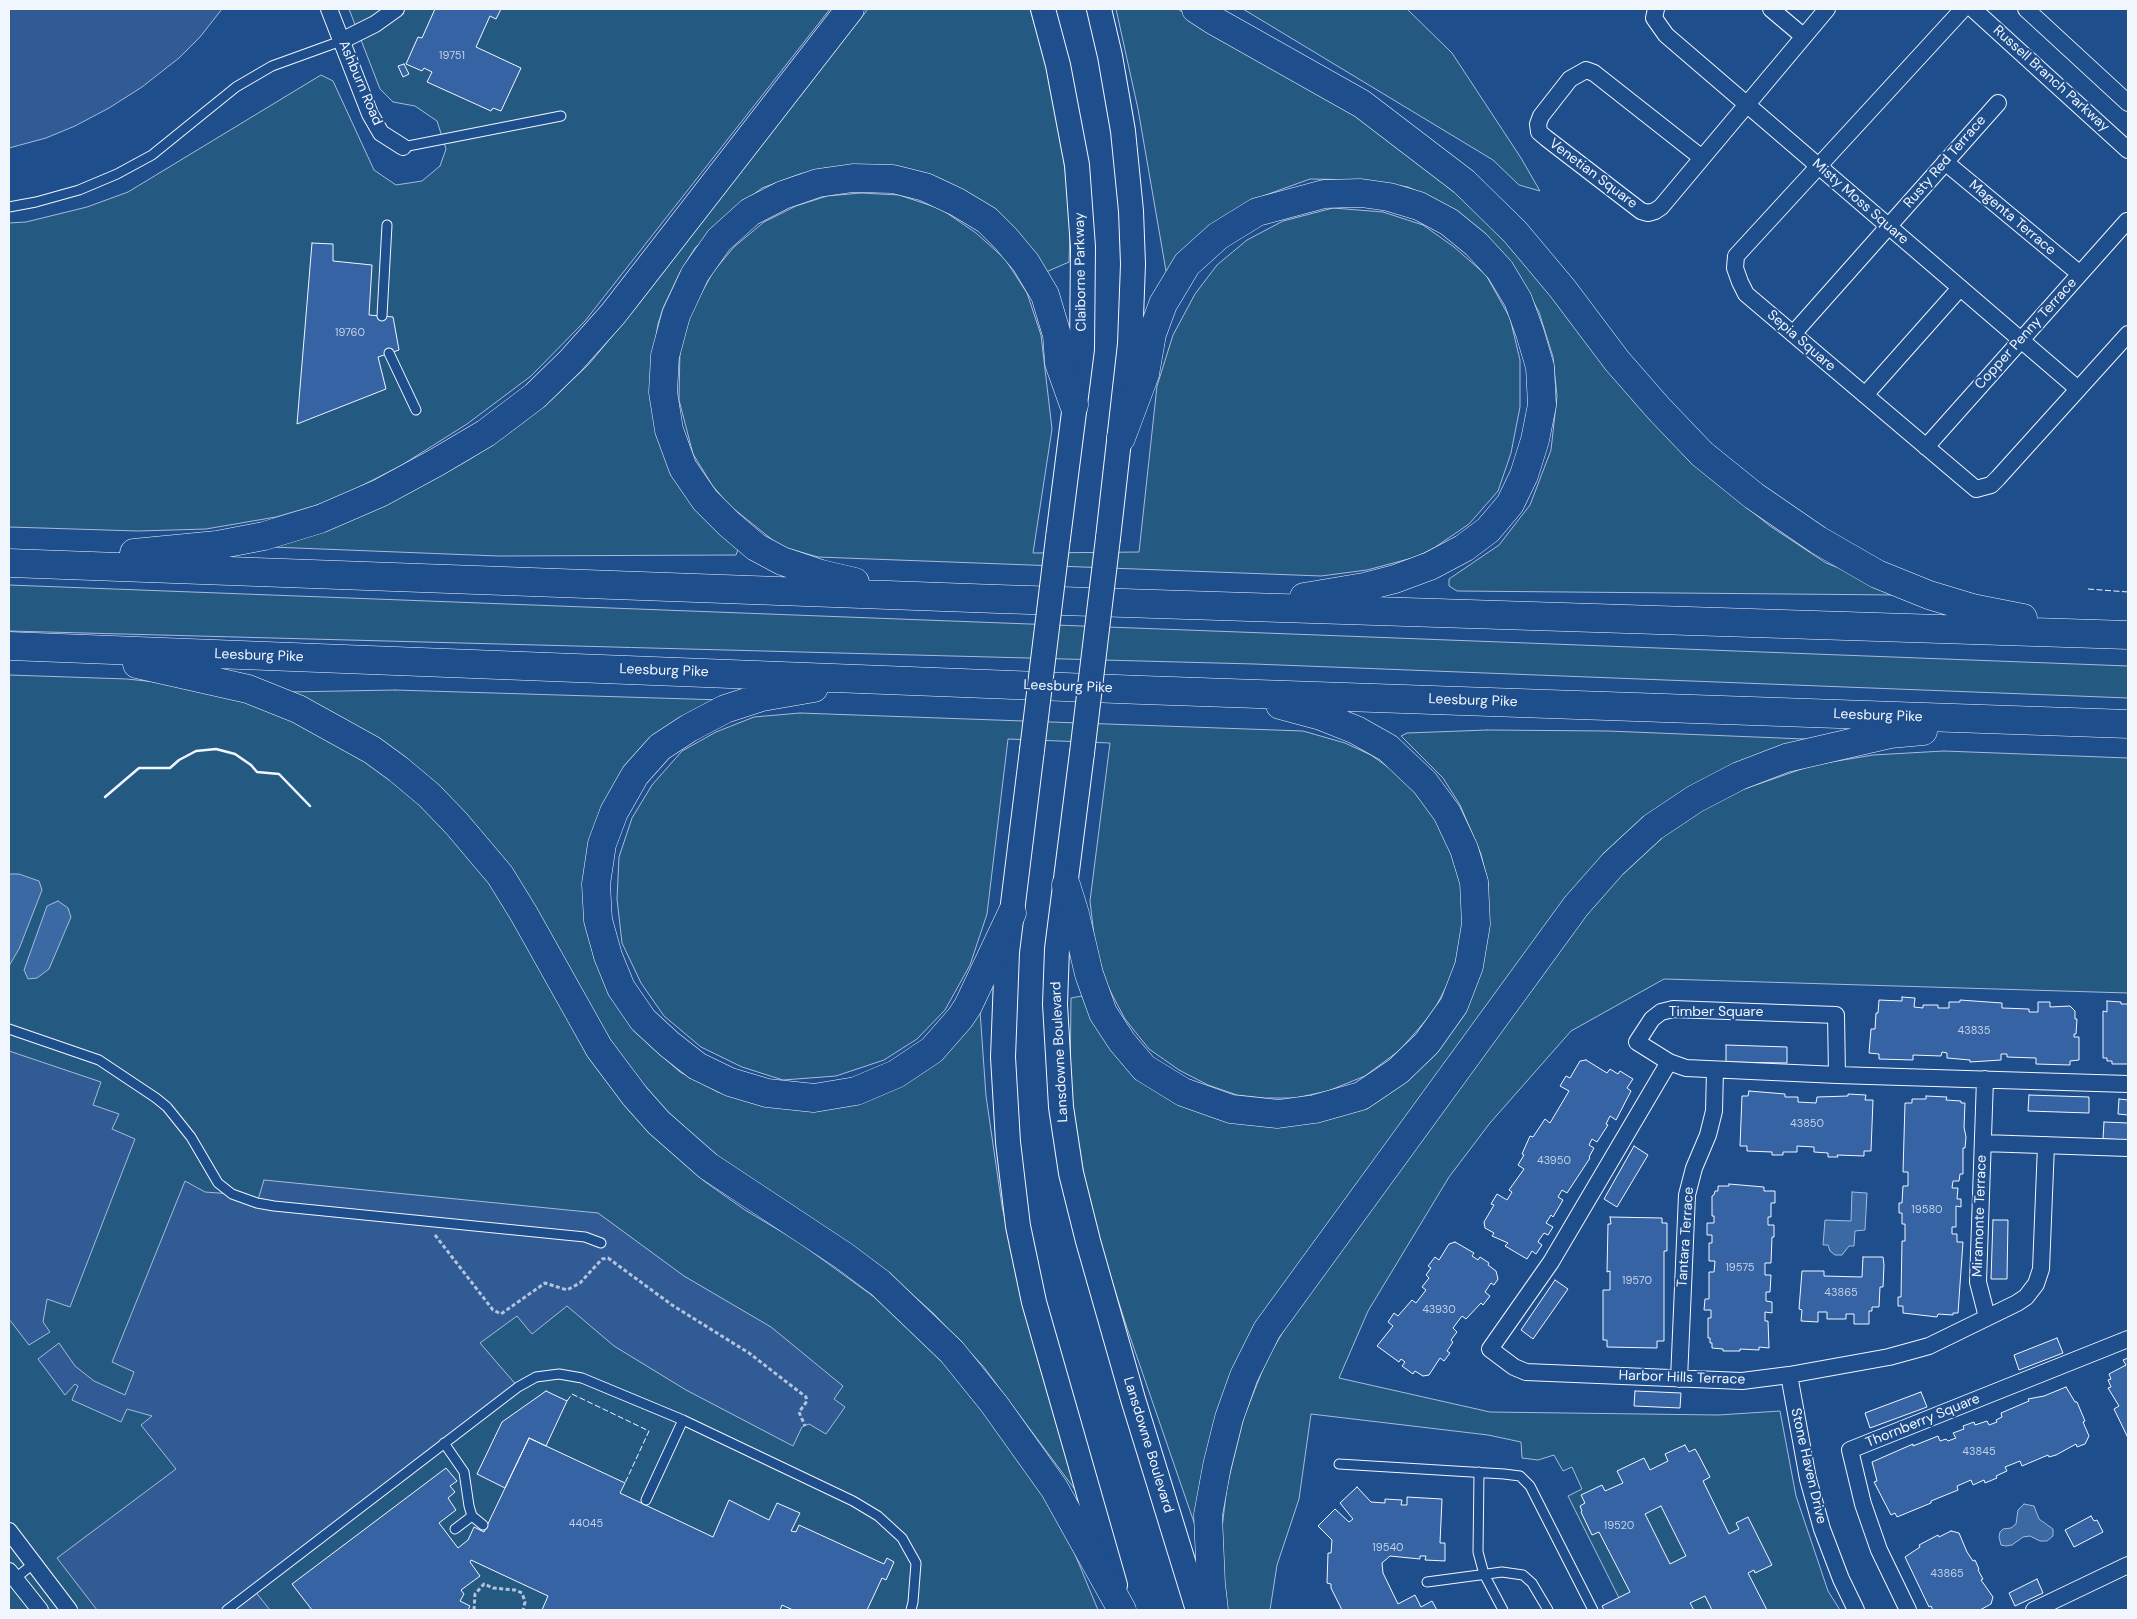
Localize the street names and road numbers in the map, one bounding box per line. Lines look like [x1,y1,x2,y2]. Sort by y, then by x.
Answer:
street label: Russell Branch Parkway [1989,22,2113,136]
street label: Ashburn Road [335,38,385,128]
street label: Rusty Red Terrace [1900,112,1990,212]
street label: Venetian Square [1546,135,1640,213]
street label: Misty Moss Square [1808,156,1912,248]
street label: Magenta Terrace [1965,177,2059,259]
street label: Claiborne Parkway [1072,212,1090,332]
street label: Copper Penny Terrace [1971,275,2081,393]
street label: Sepia Square [1763,307,1839,375]
street label: Leesburg Pike [214,646,304,666]
street label: Leesburg Pike [619,661,709,681]
street label: Leesburg Pike [1023,677,1113,697]
street label: Leesburg Pike [1428,691,1518,711]
street label: Leesburg Pike [1833,706,1923,726]
street label: Lansdowne Boulevard [1048,981,1072,1123]
street label: Timber Square [1669,1004,1763,1020]
street label: Miramonte Terrace [1969,1155,1991,1277]
street label: Tantara Terrace [1674,1186,1698,1288]
street label: Harbor Hills Terrace [1618,1367,1746,1389]
street label: Lansdowne Boulevard [1119,1375,1177,1515]
street label: Thornberry Square [1864,1390,1982,1452]
street label: Stone Haven Drive [1787,1407,1829,1525]

